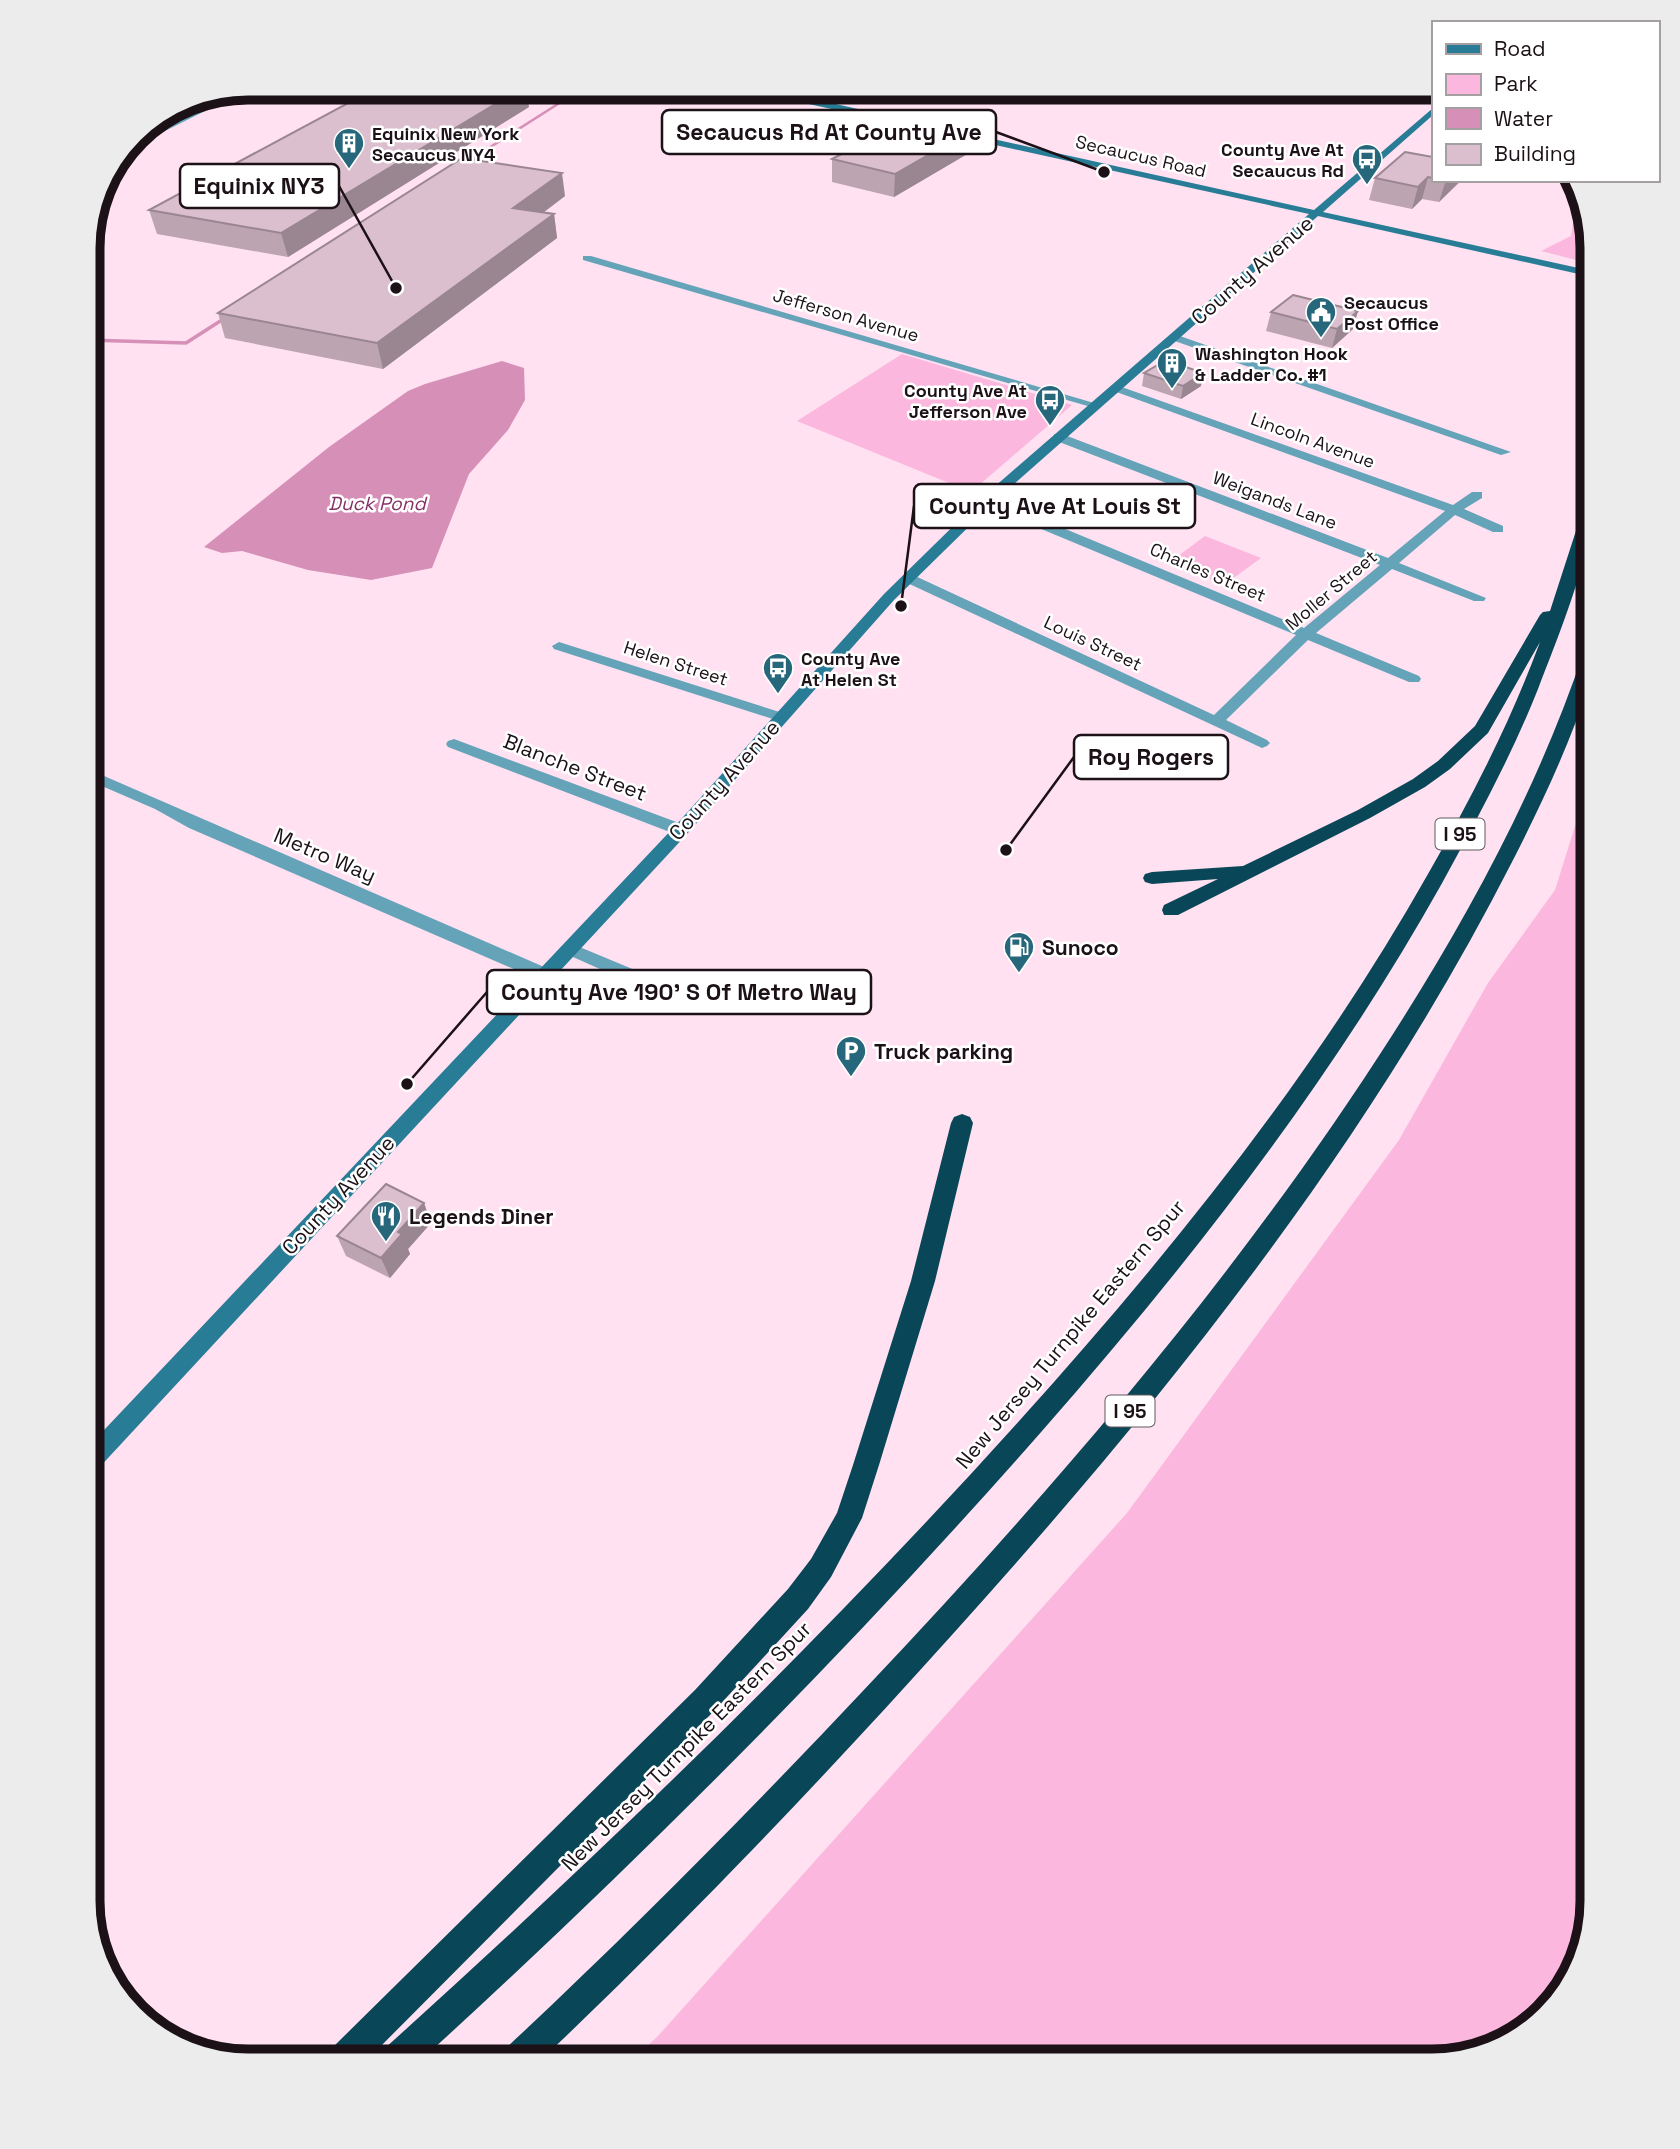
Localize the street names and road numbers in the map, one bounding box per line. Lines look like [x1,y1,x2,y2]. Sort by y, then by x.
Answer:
street label: Secaucus Road [1073,130,1209,182]
street label: County Avenue [1185,209,1319,331]
street label: Jefferson Avenue [770,283,922,347]
street label: Lincoln Avenue [1248,407,1378,473]
street label: Weigands Lane [1210,466,1340,534]
street label: Charles Street [1146,537,1270,607]
street label: Moller Street [1280,545,1382,635]
street label: Louis Street [1040,610,1146,676]
street label: Helen Street [621,635,731,691]
street label: County Avenue [663,714,785,846]
street label: Blanche Street [499,727,651,807]
road number: I 95 [1436,818,1484,849]
street label: Metro Way [270,821,380,889]
street label: County Avenue [276,1130,400,1260]
street label: New Jersey Turnpike Eastern Spur [949,1194,1191,1474]
road number: I 95 [1106,1396,1154,1427]
street label: New Jersey Turnpike Eastern Spur [555,1615,817,1877]

